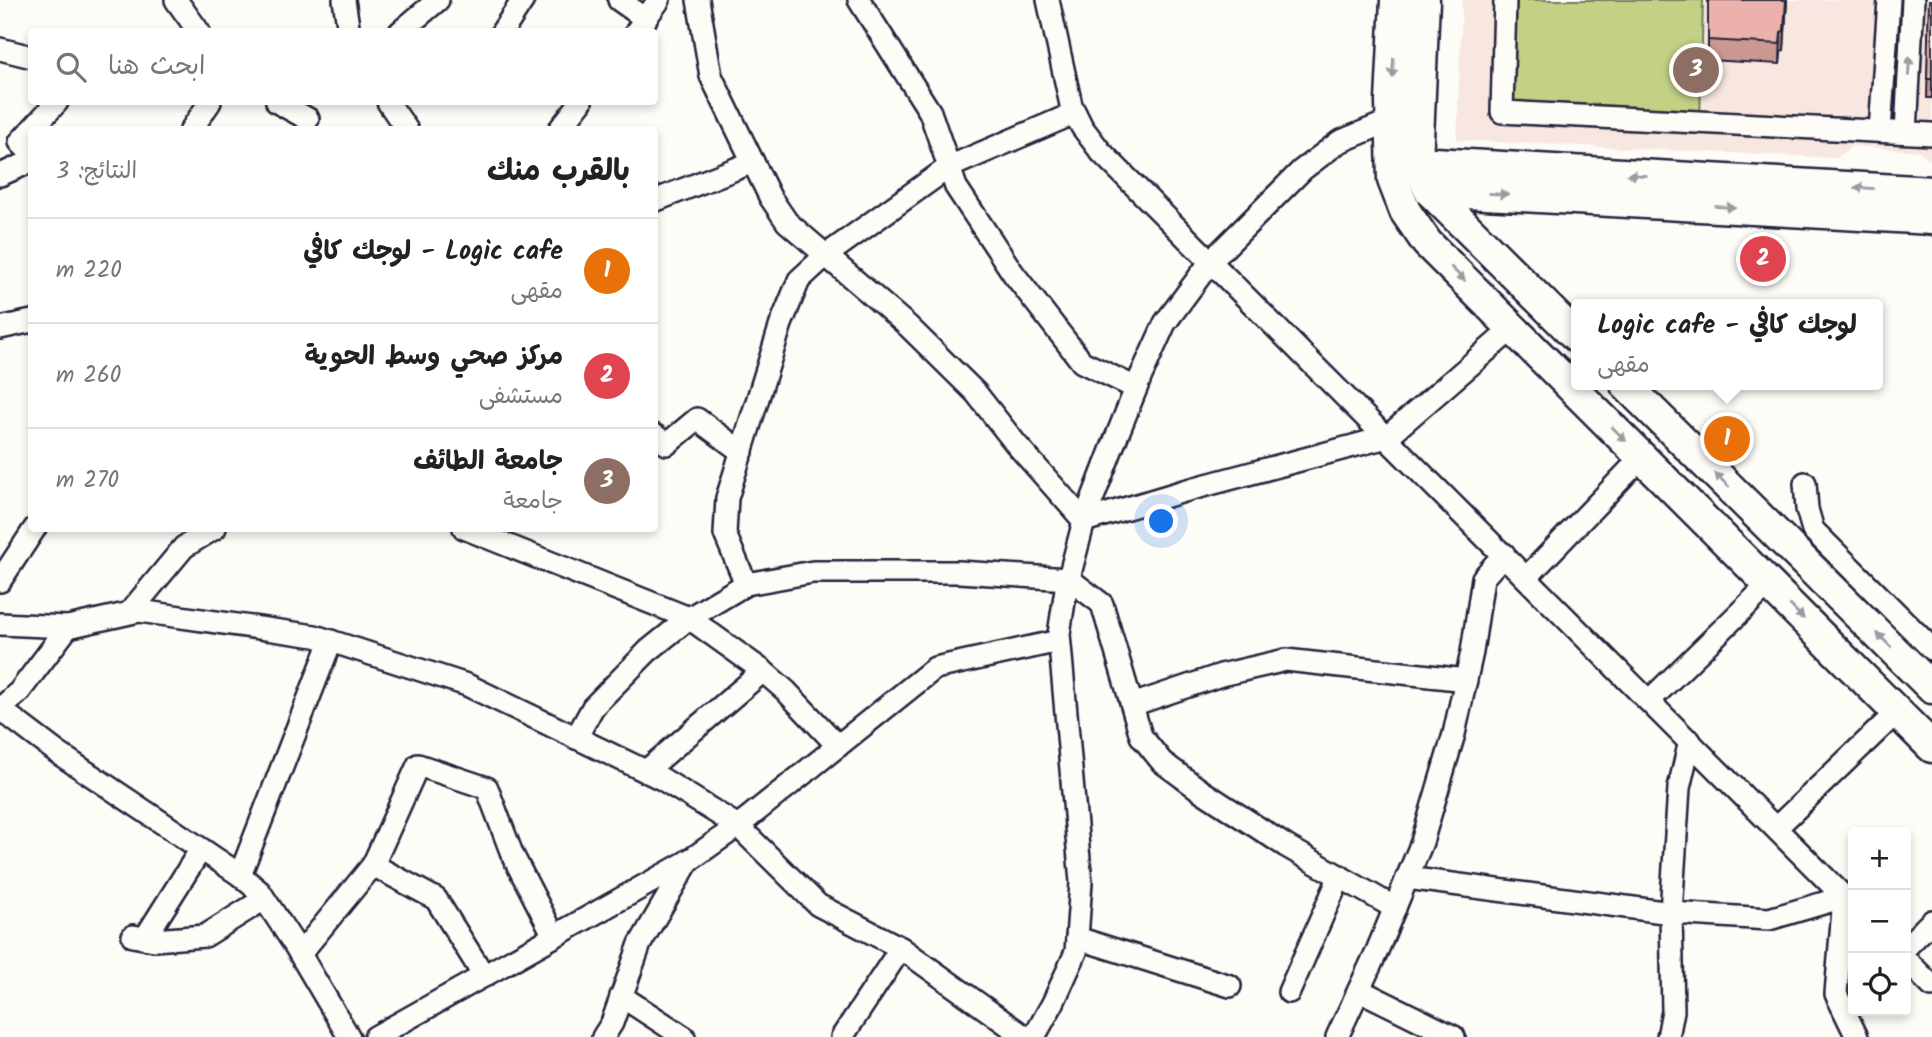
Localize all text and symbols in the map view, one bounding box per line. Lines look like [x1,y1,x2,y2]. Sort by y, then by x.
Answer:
search box [28,28,658,105]
pin: 3 [1673,44,1719,96]
text: ابحث هنا [108,46,205,88]
icon: search [52,48,90,86]
one-way arrow [1904,55,1915,77]
one-way arrow [1387,57,1398,79]
text: بالقرب منك [487,148,630,196]
text: النتائج: 3 [56,154,137,190]
one-way arrow [1626,169,1648,180]
one-way arrow [1853,182,1875,193]
one-way arrow [1487,189,1509,200]
one-way arrow [1714,202,1736,213]
text: Logic cafe - لوجك كافي [303,231,563,273]
pin: 2 [1740,233,1786,285]
text: 220 m [56,253,122,289]
text: 1 [604,253,610,289]
one-way arrow [1449,265,1466,282]
text: مقهى [510,274,563,310]
popup [1571,299,1883,390]
text: Logic cafe - لوجك كافي [1597,305,1857,347]
text: مركز صحي وسط الحوية [305,336,563,378]
text: مقهى [1597,348,1650,384]
text: 260 m [56,358,121,394]
text: 2 [600,358,614,394]
text: مستشفى [479,379,563,415]
pin: 1 [1704,413,1750,465]
one-way arrow [1610,426,1627,443]
text: جامعة الطائف [413,441,563,483]
text: 270 m [56,463,119,499]
text: 3 [601,463,613,499]
one-way arrow [1714,472,1731,488]
text: جامعة [503,484,563,520]
your location [1144,504,1178,538]
one-way arrow [1789,604,1806,621]
one-way arrow [1876,632,1892,649]
map controls [1848,827,1911,1016]
button: + [1848,827,1911,890]
button: − [1848,890,1911,953]
button: locate [1848,953,1911,1016]

